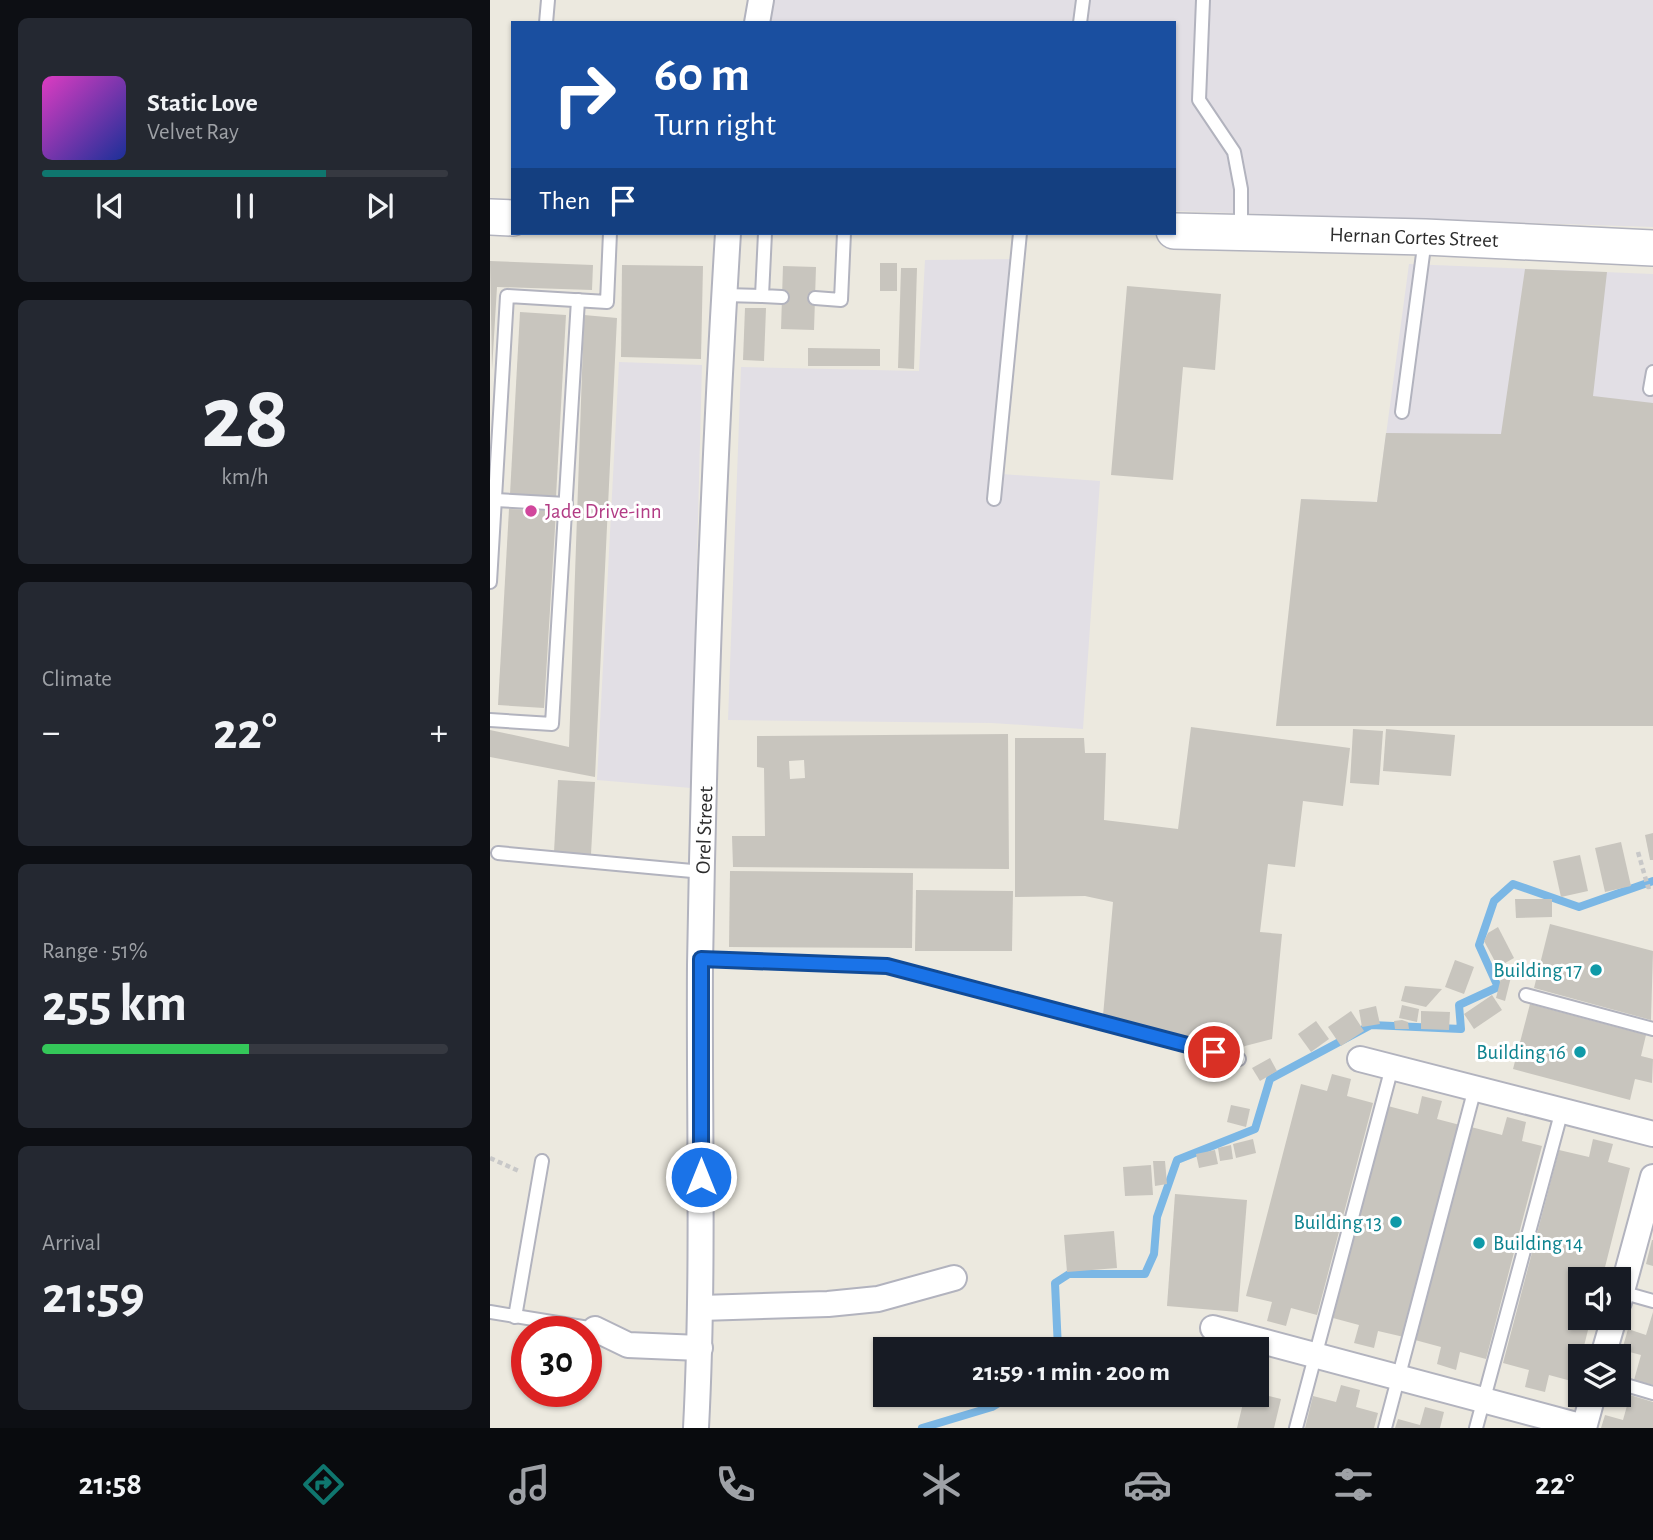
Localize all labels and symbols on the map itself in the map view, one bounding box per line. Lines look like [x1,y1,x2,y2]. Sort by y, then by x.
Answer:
street label: Hernan Cortes Street [1329,224,1499,251]
place label: Jade Drive-inn [545,501,661,522]
marker: Jade Drive-inn [523,503,539,519]
street label: Orel Street [692,785,717,874]
place label: Building 17 [1493,960,1582,981]
marker: Building 17 [1588,962,1604,978]
pin [1184,1022,1244,1082]
place label: Building 16 [1476,1042,1566,1063]
marker: Building 16 [1572,1044,1588,1060]
position arrow [664,1140,738,1214]
place label: Building 13 [1293,1212,1382,1233]
marker: Building 13 [1388,1214,1404,1230]
place label: Building 14 [1493,1233,1583,1254]
marker: Building 14 [1471,1235,1487,1251]
speed limit sign: 30 [511,1316,602,1407]

